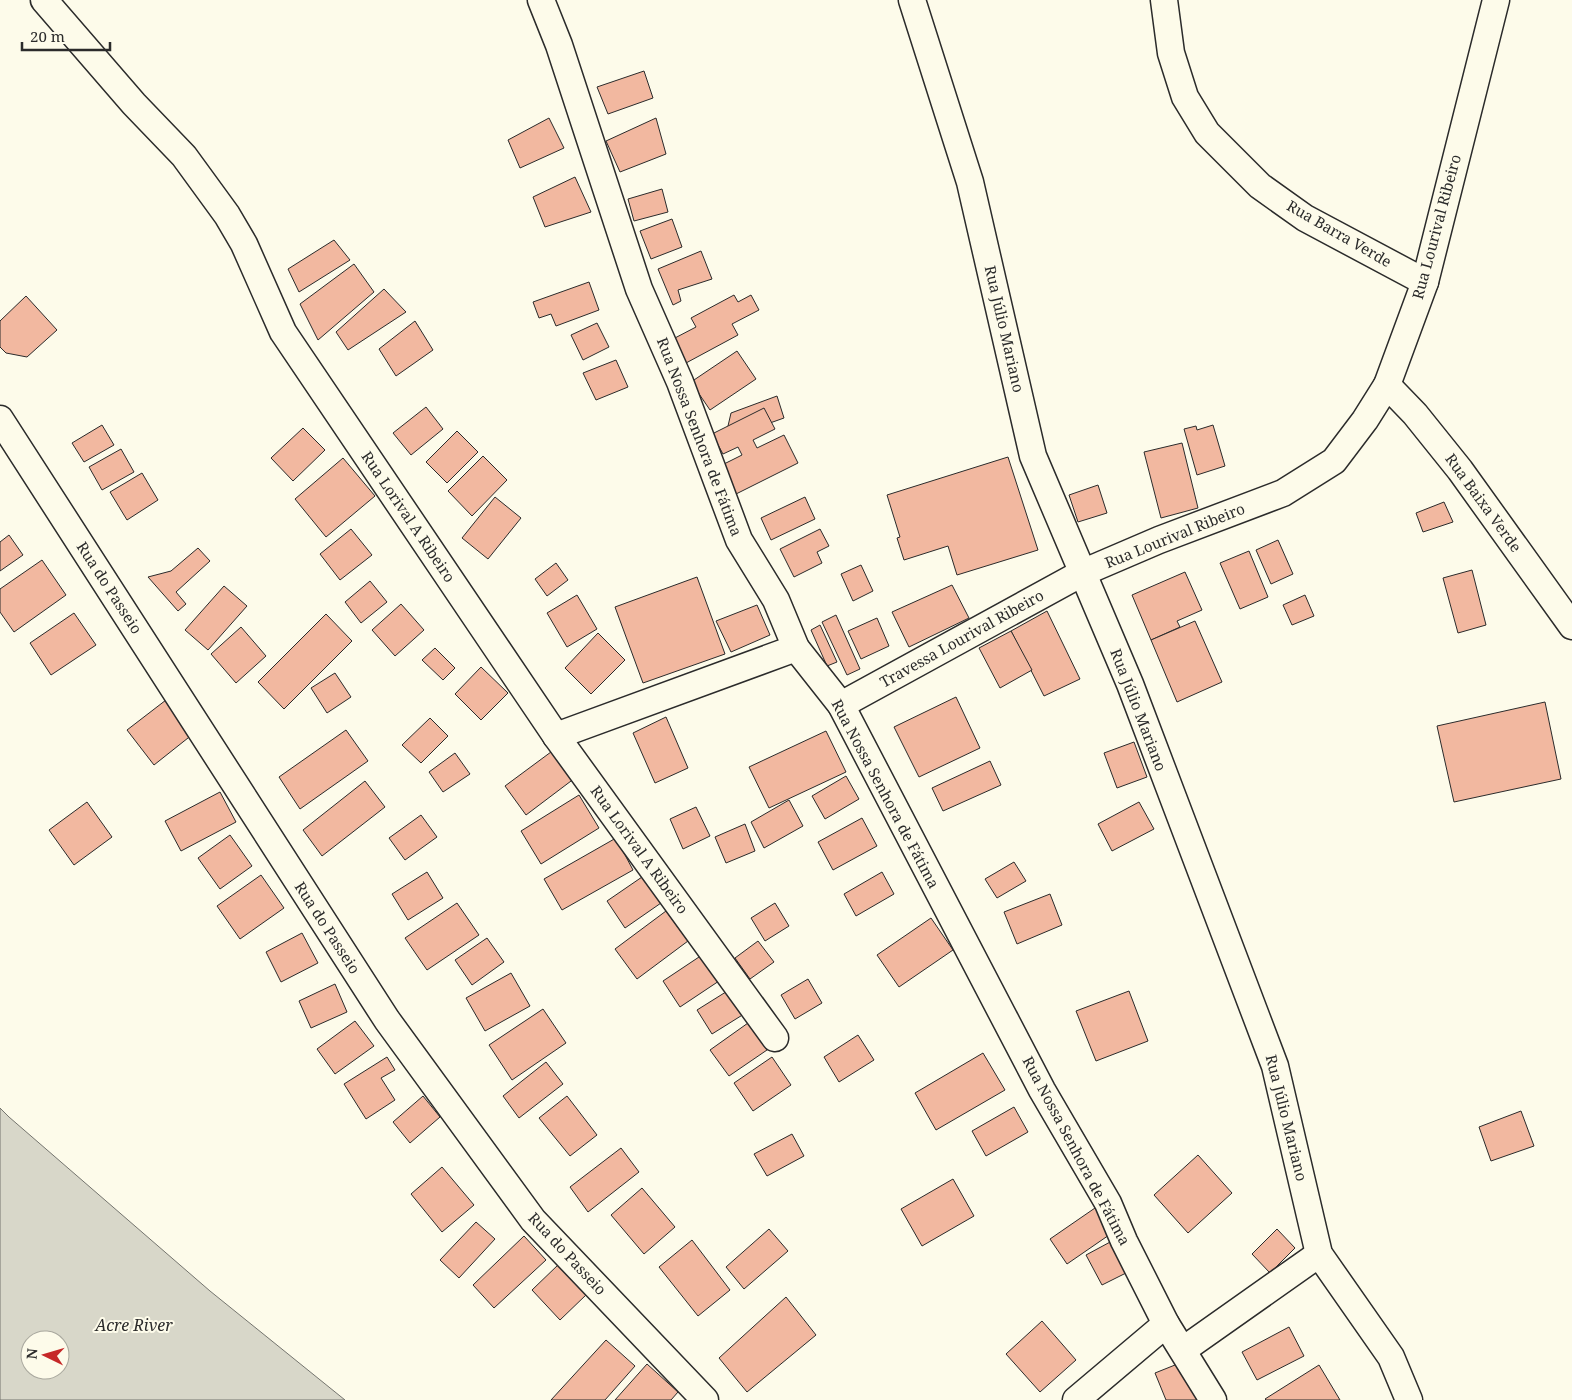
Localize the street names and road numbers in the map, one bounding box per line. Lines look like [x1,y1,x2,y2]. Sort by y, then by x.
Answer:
street label: Rua Lourival Ribeiro [1407,152,1465,301]
street label: Rua Barra Verde [1284,195,1395,271]
street label: Rua Júlio Mariano [981,263,1029,394]
street label: Rua Nossa Senhora de Fátima [653,334,747,539]
street label: Rua Lorival A Ribeiro [357,447,460,586]
street label: Rua Baixa Verde [1441,449,1526,556]
street label: Rua Lourival Ribeiro [1102,498,1248,572]
street label: Rua do Passeio [73,538,147,637]
street label: Travessa Lourival Ribeiro [876,585,1047,692]
street label: Rua Júlio Mariano [1106,645,1172,774]
street label: Rua Nossa Senhora de Fátima [827,696,944,892]
street label: Rua Lorival A Ribeiro [586,781,693,918]
street label: Rua do Passeio [291,878,365,977]
street label: Rua Júlio Mariano [1262,1052,1312,1183]
street label: Rua Nossa Senhora de Fátima [1018,1053,1135,1249]
street label: Rua do Passeio [524,1208,611,1299]

